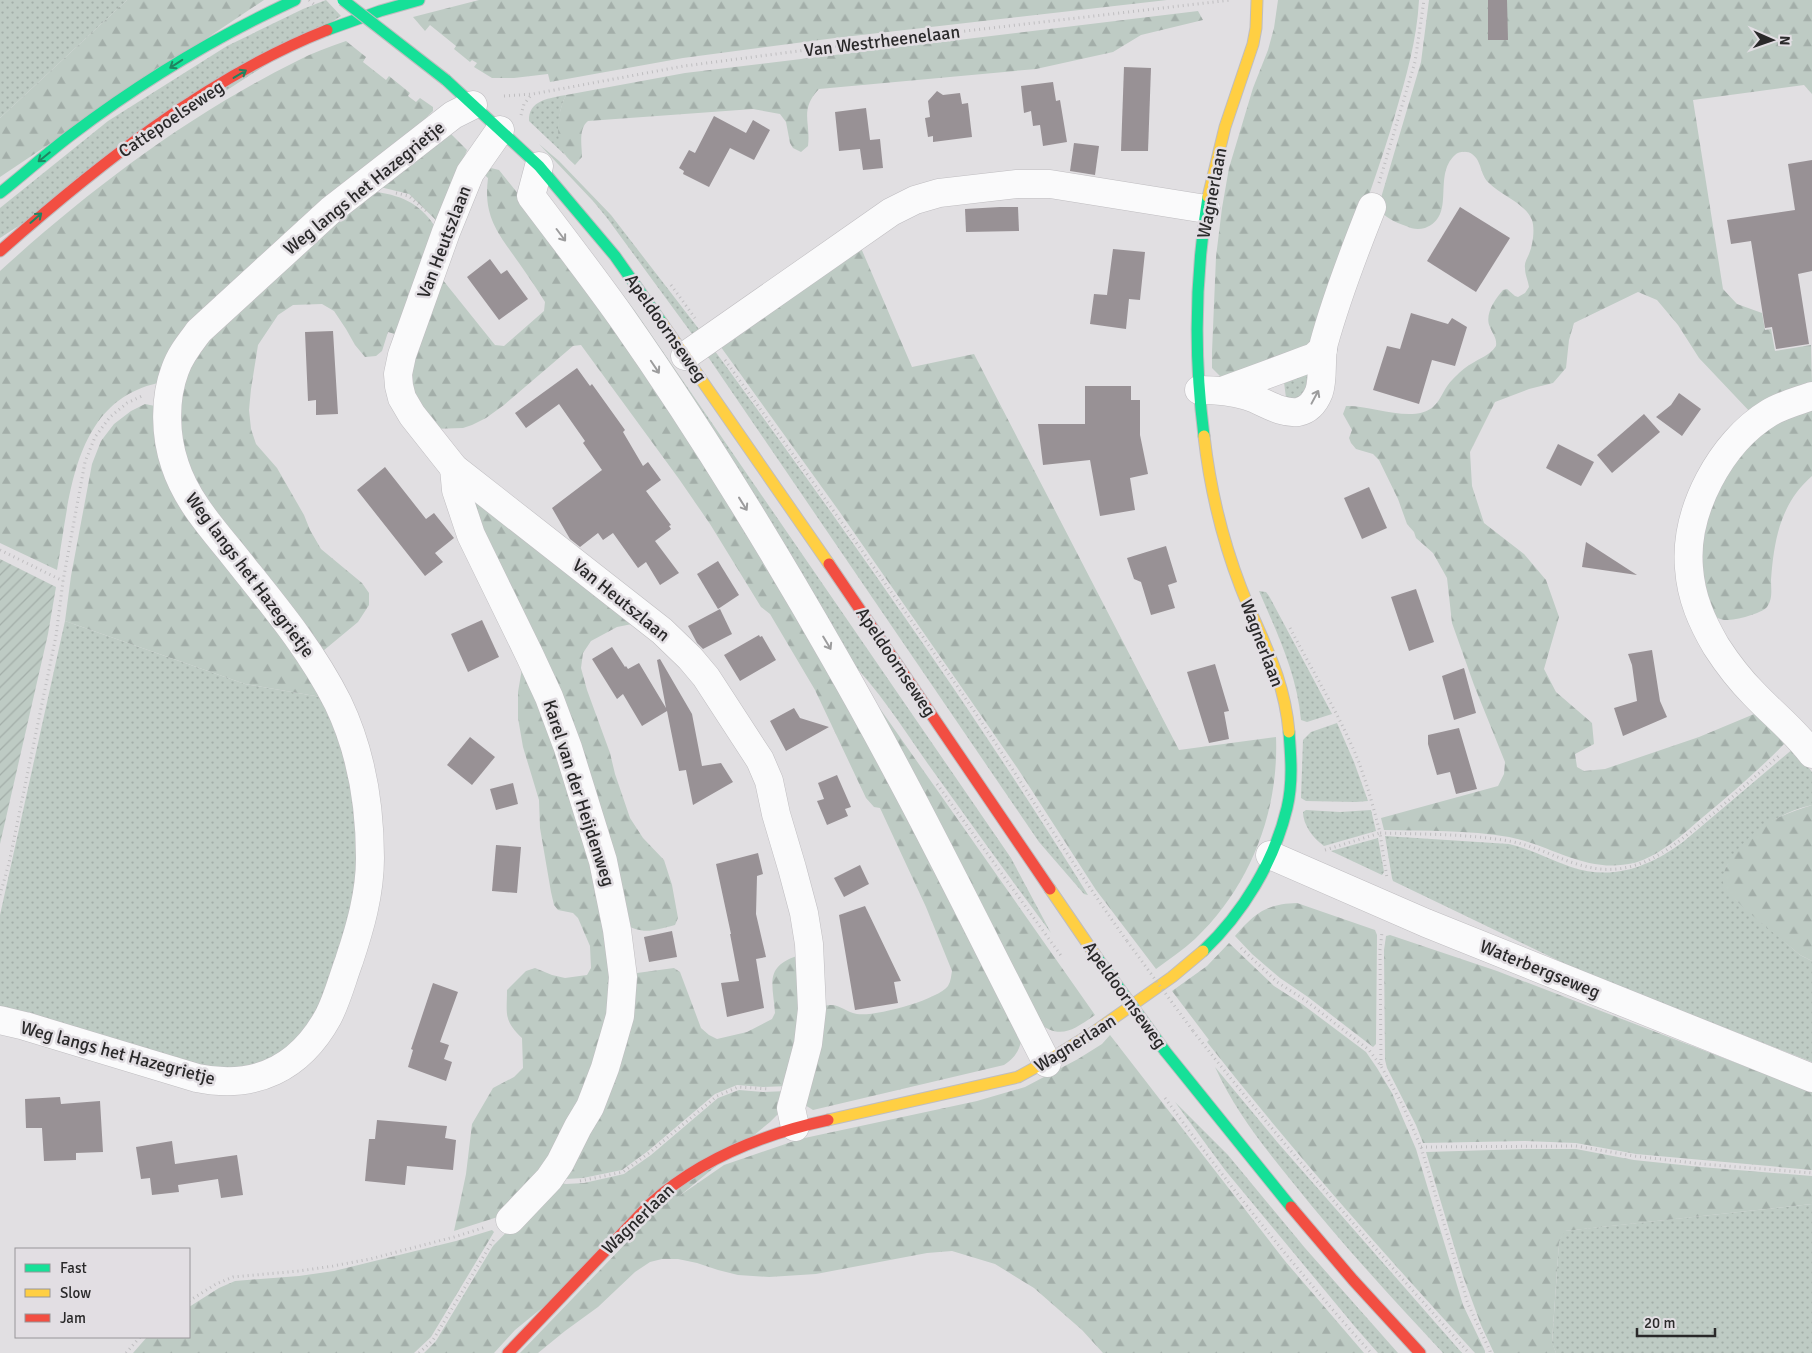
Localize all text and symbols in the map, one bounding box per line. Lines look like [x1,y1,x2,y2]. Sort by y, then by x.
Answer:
north arrow [1747,15,1797,65]
street label: Van Westrheenelaan [803,21,961,61]
text: N [1776,35,1793,46]
one-way arrow [170,59,184,69]
one-way arrow [233,68,247,78]
street label: Cattepoelseweg [114,76,228,162]
street label: Weg langs het Hazegrietje [279,116,449,260]
street label: Wagnerlaan [1192,146,1232,240]
one-way arrow [38,152,51,163]
street label: Van Heutszlaan [412,182,476,302]
one-way arrow [30,213,43,224]
one-way arrow [555,228,566,241]
street label: Apeldoornseweg [620,270,712,386]
one-way arrow [650,360,660,374]
one-way arrow [1311,390,1321,404]
street label: Weg langs het Hazegrietje [181,488,319,662]
one-way arrow [739,496,749,510]
street label: Van Heutszlaan [568,554,674,646]
street label: Wagnerlaan [1235,596,1289,690]
street label: Apeldoornseweg [851,603,941,721]
one-way arrow [822,636,832,650]
street label: Karel van der Heijdenweg [538,697,620,889]
street label: Waterbergseweg [1477,935,1603,1003]
street label: Apeldoornseweg [1079,937,1171,1053]
street label: Wagnerlaan [1030,1009,1120,1077]
street label: Weg langs het Hazegrietje [18,1016,218,1090]
street label: Wagnerlaan [597,1179,679,1259]
legend [15,1248,190,1338]
text: Fast [60,1259,87,1277]
text: Slow [60,1284,91,1302]
scale bar [1637,1306,1714,1338]
text: Jam [60,1309,86,1327]
text: 20 m [1644,1314,1675,1332]

